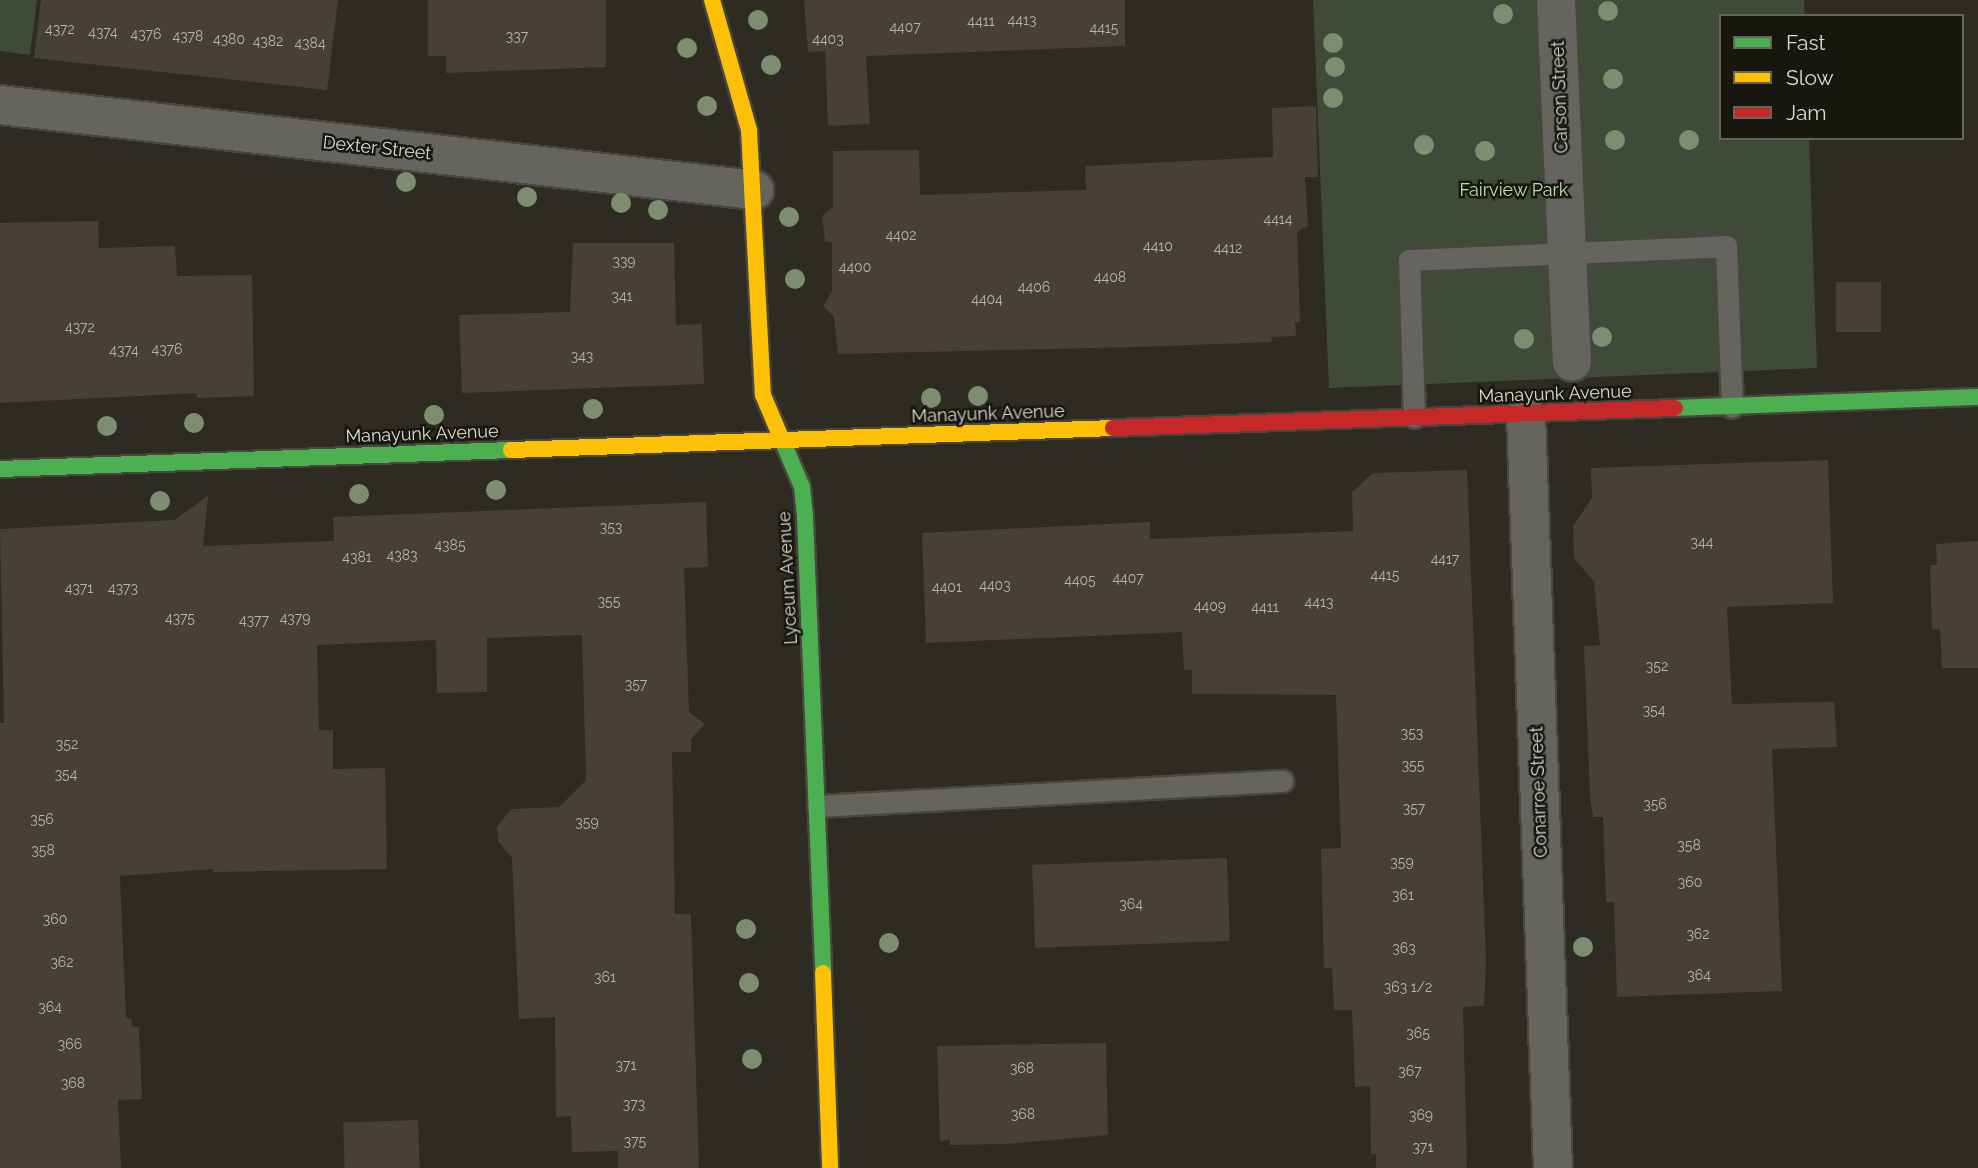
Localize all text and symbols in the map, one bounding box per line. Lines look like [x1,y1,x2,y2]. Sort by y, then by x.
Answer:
house number: 4413 [1008,12,1036,28]
house number: 4411 [967,13,995,29]
legend [1719,14,1964,140]
house number: 4407 [889,19,921,35]
house number: 4415 [1090,20,1118,36]
house number: 4372 [45,21,75,37]
house number: 4374 [88,24,118,40]
house number: 4376 [131,26,161,42]
house number: 4378 [173,28,203,44]
house number: 337 [506,28,528,44]
text: Fast [1786,30,1826,55]
house number: 4380 [213,31,245,47]
house number: 4403 [812,31,844,47]
house number: 4382 [253,33,283,49]
house number: 4384 [294,35,326,51]
street label: Carson Street [1547,40,1573,154]
text: Slow [1786,65,1834,90]
text: Jam [1786,100,1827,125]
street label: Dexter Street [321,132,433,164]
park label: Fairview Park [1459,179,1569,201]
house number: 4414 [1264,211,1292,227]
house number: 4402 [885,227,917,243]
house number: 4410 [1143,238,1173,254]
house number: 4412 [1214,240,1242,256]
house number: 339 [612,253,636,269]
house number: 4400 [839,259,871,275]
house number: 4408 [1094,269,1126,285]
house number: 4406 [1018,279,1050,295]
house number: 341 [611,288,633,304]
house number: 4404 [971,291,1003,307]
house number: 4372 [65,319,95,335]
house number: 4376 [152,341,182,357]
house number: 4374 [109,342,139,358]
house number: 343 [571,348,593,364]
street label: Manayunk Avenue [1478,381,1632,407]
street label: Manayunk Avenue [911,401,1065,427]
street label: Manayunk Avenue [345,421,499,447]
street label: Lyceum Avenue [774,511,802,645]
house number: 353 [600,519,622,535]
house number: 344 [1691,534,1713,550]
house number: 4385 [434,537,466,553]
house number: 4383 [387,547,417,563]
house number: 4381 [342,549,372,565]
house number: 4417 [1431,551,1459,567]
house number: 4415 [1371,567,1399,583]
house number: 4407 [1112,570,1144,586]
house number: 4405 [1064,572,1096,588]
house number: 4403 [979,577,1011,593]
house number: 4401 [932,579,962,595]
house number: 4371 [65,580,93,596]
house number: 4373 [108,580,138,596]
house number: 355 [598,593,620,609]
house number: 4413 [1305,594,1333,610]
house number: 4409 [1194,598,1226,614]
house number: 4411 [1251,599,1279,615]
house number: 4375 [165,610,195,626]
house number: 4379 [280,610,310,626]
house number: 4377 [239,612,269,628]
house number: 352 [1646,658,1668,674]
house number: 357 [625,676,647,692]
house number: 354 [1643,702,1665,718]
house number: 353 [1401,725,1423,741]
street label: Conarroe Street [1526,726,1552,858]
house number: 352 [56,736,78,752]
house number: 355 [1402,757,1424,773]
house number: 354 [55,766,77,782]
house number: 356 [1643,796,1667,812]
house number: 357 [1403,800,1425,816]
house number: 356 [30,811,54,827]
house number: 359 [575,814,599,830]
house number: 358 [1677,837,1701,853]
house number: 358 [31,842,55,858]
house number: 359 [1390,854,1414,870]
house number: 360 [1678,874,1702,890]
house number: 361 [1392,887,1414,903]
house number: 364 [1119,896,1143,912]
house number: 360 [43,911,67,927]
house number: 362 [1686,926,1710,942]
house number: 363 [1392,940,1416,956]
house number: 362 [50,954,74,970]
house number: 364 [1687,967,1711,983]
house number: 361 [594,969,616,985]
house number: 363 1/2 [1384,979,1432,995]
house number: 364 [38,999,62,1015]
house number: 365 [1406,1025,1430,1041]
house number: 366 [58,1036,82,1052]
house number: 371 [616,1057,636,1073]
house number: 368 [1010,1060,1034,1076]
house number: 367 [1398,1063,1422,1079]
house number: 368 [61,1075,85,1091]
house number: 373 [623,1096,645,1112]
house number: 368 [1011,1106,1035,1122]
house number: 369 [1409,1107,1433,1123]
house number: 375 [624,1133,646,1149]
house number: 371 [1413,1139,1433,1155]

